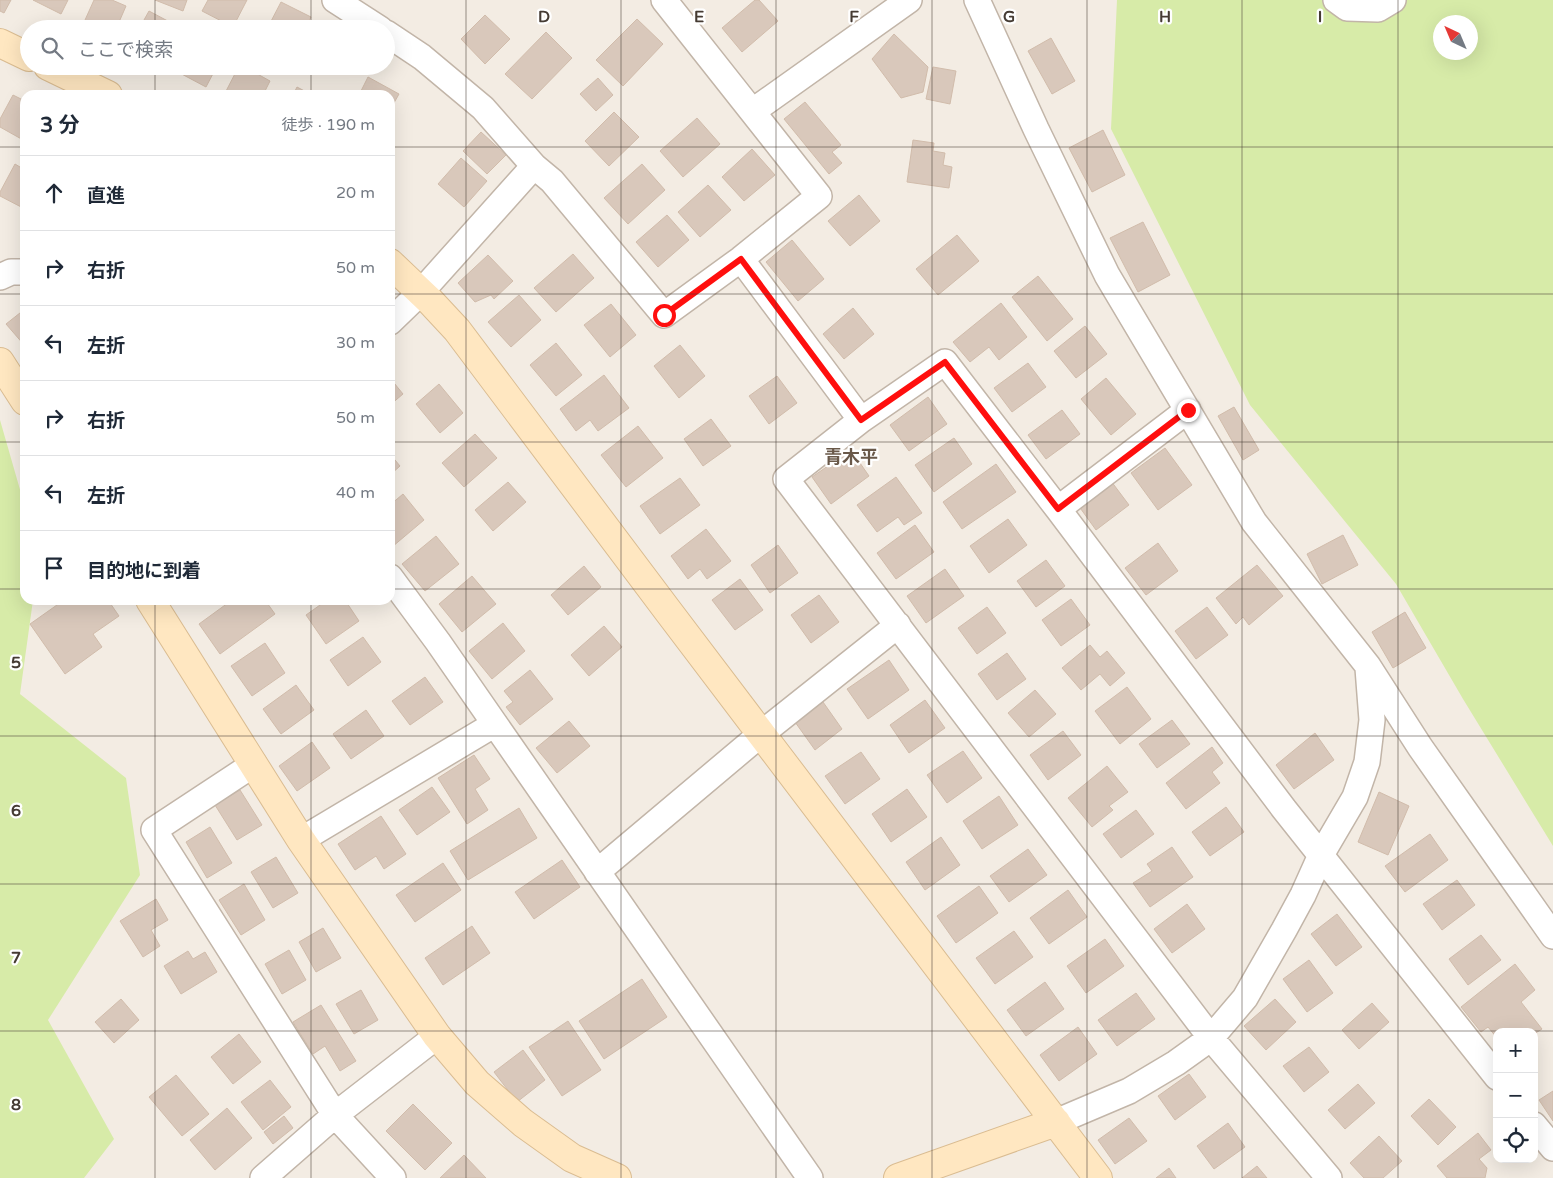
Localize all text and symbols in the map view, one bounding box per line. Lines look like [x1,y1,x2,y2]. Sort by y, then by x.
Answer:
text: D [538,7,550,27]
text: E [694,7,704,27]
text: F [849,7,859,27]
text: G [1003,7,1015,27]
text: H [1159,7,1171,27]
text: I [1318,7,1322,27]
north arrow [1433,15,1478,60]
search box [20,20,395,75]
icon: search [38,34,66,62]
text: ここで検索 [78,39,173,61]
text: 3 分 [40,113,80,138]
text: 徒歩 · 190 m [282,115,375,135]
icon: ahead [40,179,68,207]
text: 20 m [336,183,375,203]
text: 直進 [87,185,125,207]
icon: right [40,254,68,282]
text: 50 m [336,258,375,278]
text: 右折 [87,260,125,282]
route start [653,304,676,327]
icon: left [40,329,68,357]
text: 30 m [336,333,375,353]
text: 左折 [87,335,125,357]
route end [1177,399,1200,422]
icon: right [40,404,68,432]
text: 50 m [336,408,375,428]
text: 右折 [87,410,125,432]
district label: 青木平 [824,446,878,468]
icon: left [40,479,68,507]
text: 40 m [336,483,375,503]
text: 左折 [87,485,125,507]
icon: arrive [40,554,68,582]
text: 目的地に到着 [87,560,201,582]
text: 5 [11,653,21,673]
text: 6 [11,801,21,821]
text: 7 [11,948,21,968]
map controls [1493,1028,1538,1163]
button: + [1493,1028,1538,1073]
button: − [1493,1073,1538,1118]
text: 8 [11,1095,21,1115]
button: locate [1493,1118,1538,1163]

